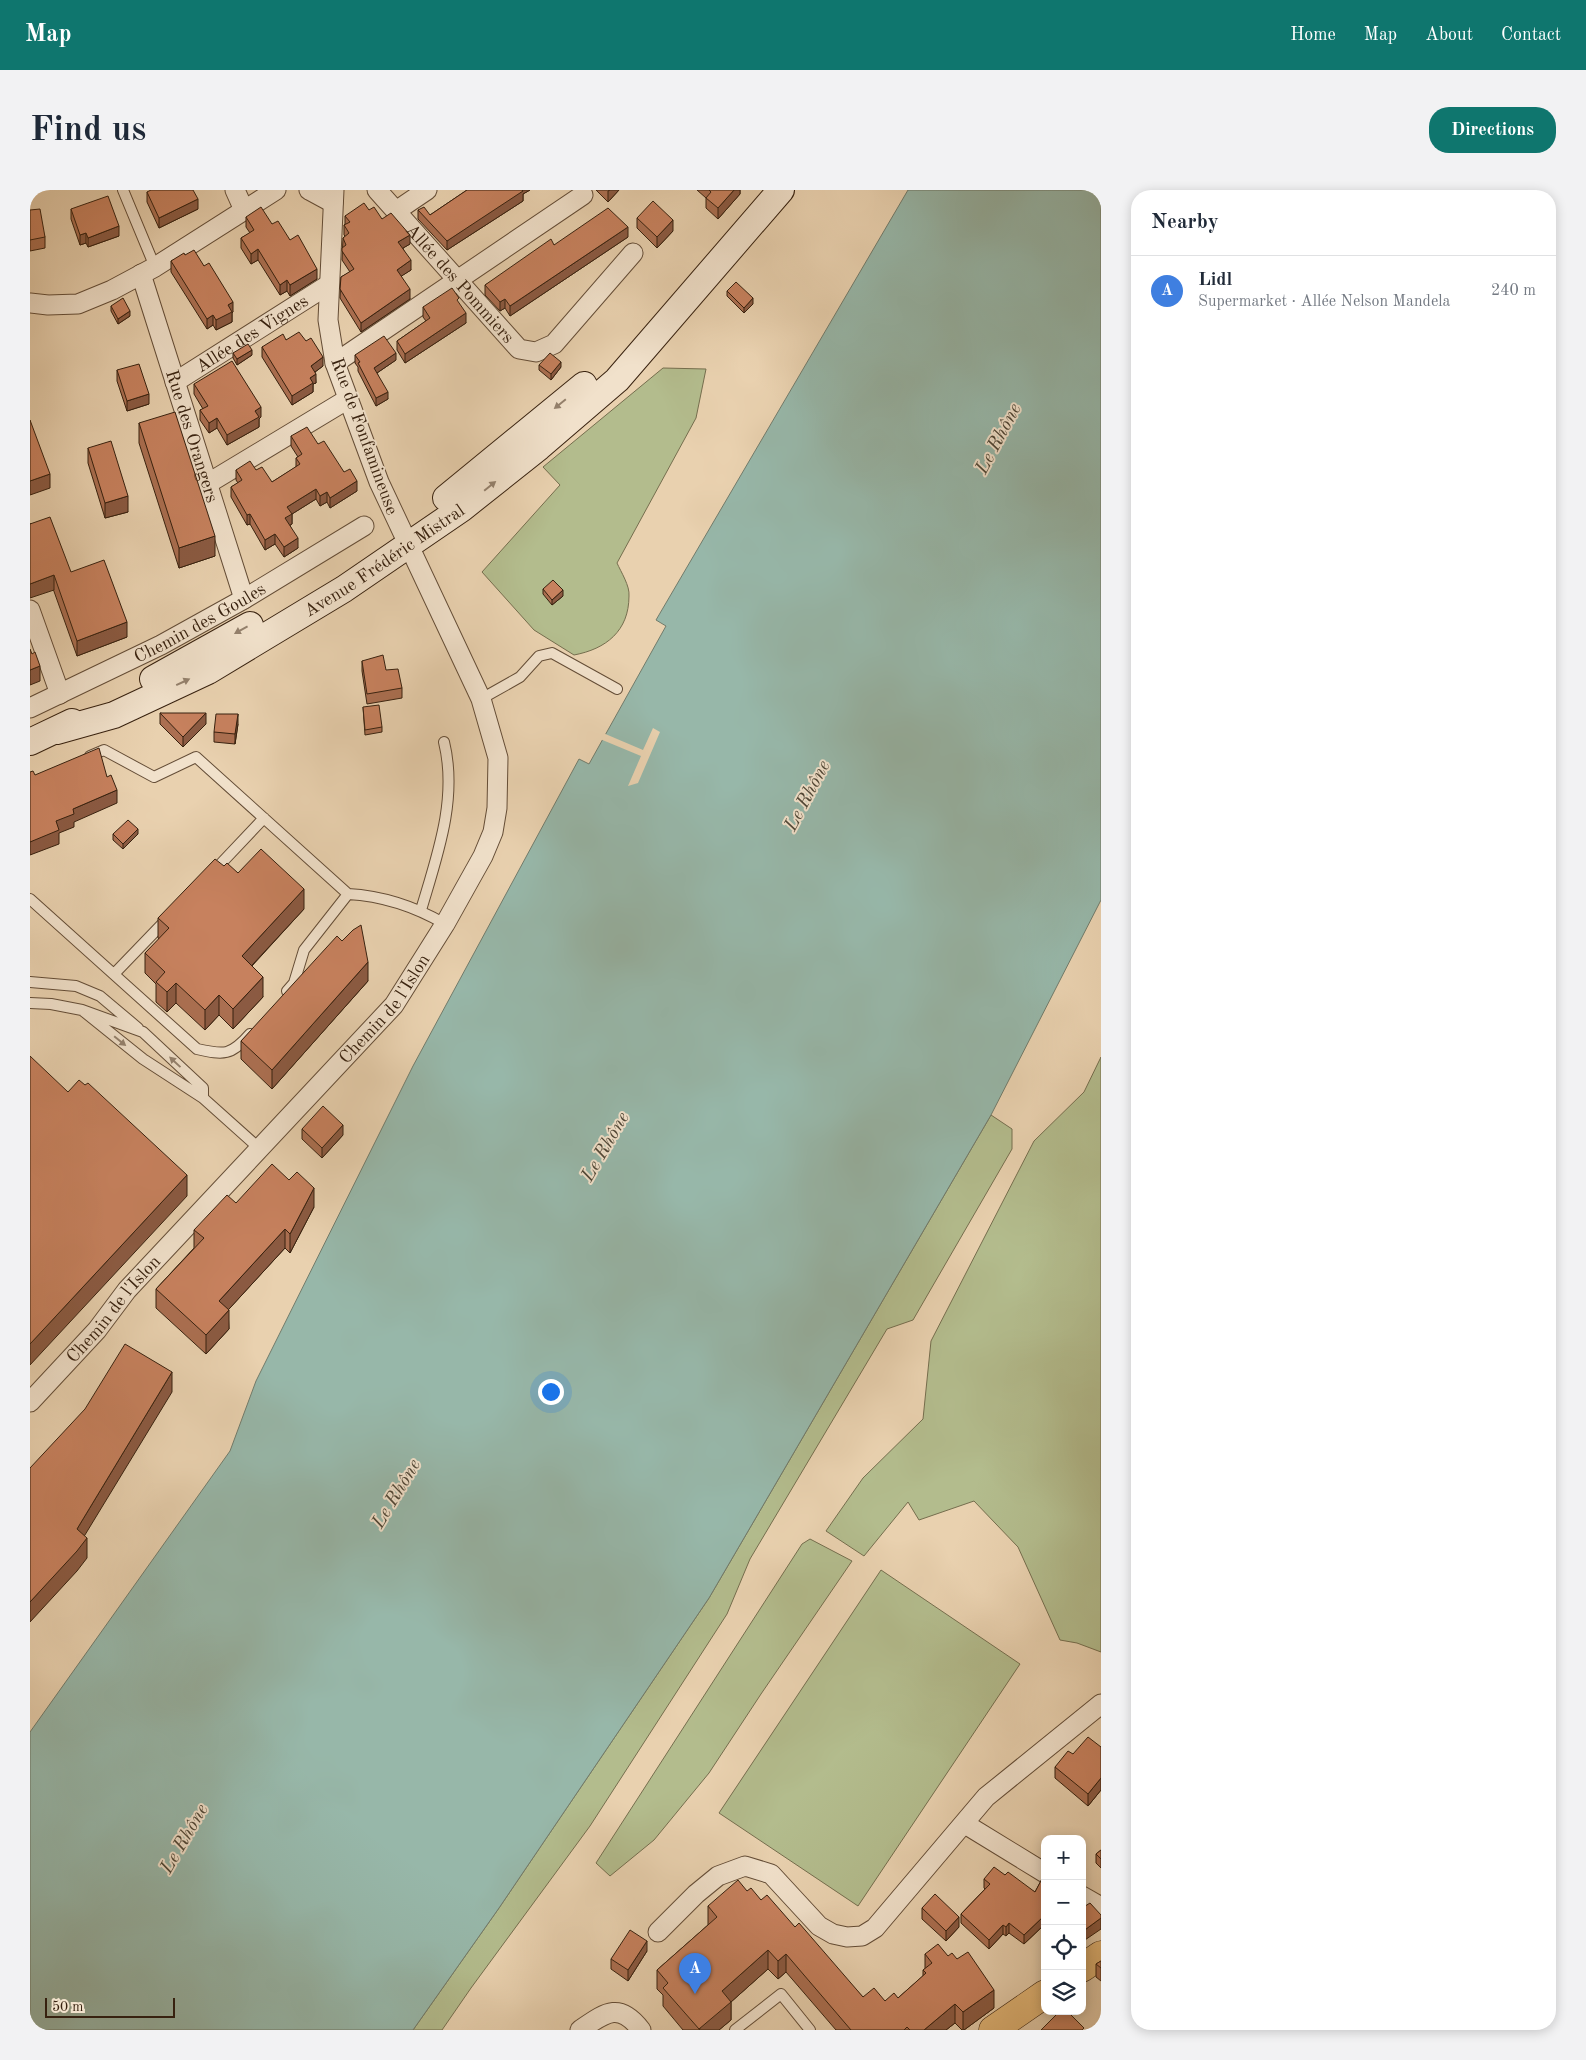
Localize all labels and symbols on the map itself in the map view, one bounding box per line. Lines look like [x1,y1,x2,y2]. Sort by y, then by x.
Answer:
street label: Allée des Pommiers [402,221,517,347]
street label: Allée des Vignes [193,292,312,376]
street label: Rue de Fonfamineuse [327,355,401,517]
street label: Rue des Orangers [162,368,221,505]
one-way arrow [554,399,567,410]
water label: Le Rhône [972,401,1026,478]
one-way arrow [483,481,496,492]
street label: Avenue Frédéric Mistral [301,501,468,621]
street label: Chemin des Goules [131,580,269,667]
one-way arrow [234,626,247,635]
one-way arrow [176,678,190,686]
water label: Le Rhône [781,758,835,835]
street label: Chemin de l'Islon [336,951,434,1067]
one-way arrow [113,1035,126,1046]
one-way arrow [170,1056,182,1068]
water label: Le Rhône [578,1109,634,1186]
street label: Chemin de l'Islon [63,1252,164,1367]
your location [538,1379,564,1405]
water label: Le Rhône [369,1456,425,1533]
water label: Le Rhône [157,1801,213,1878]
pin: A [679,1953,711,1994]
scale bar [45,1995,175,2018]

